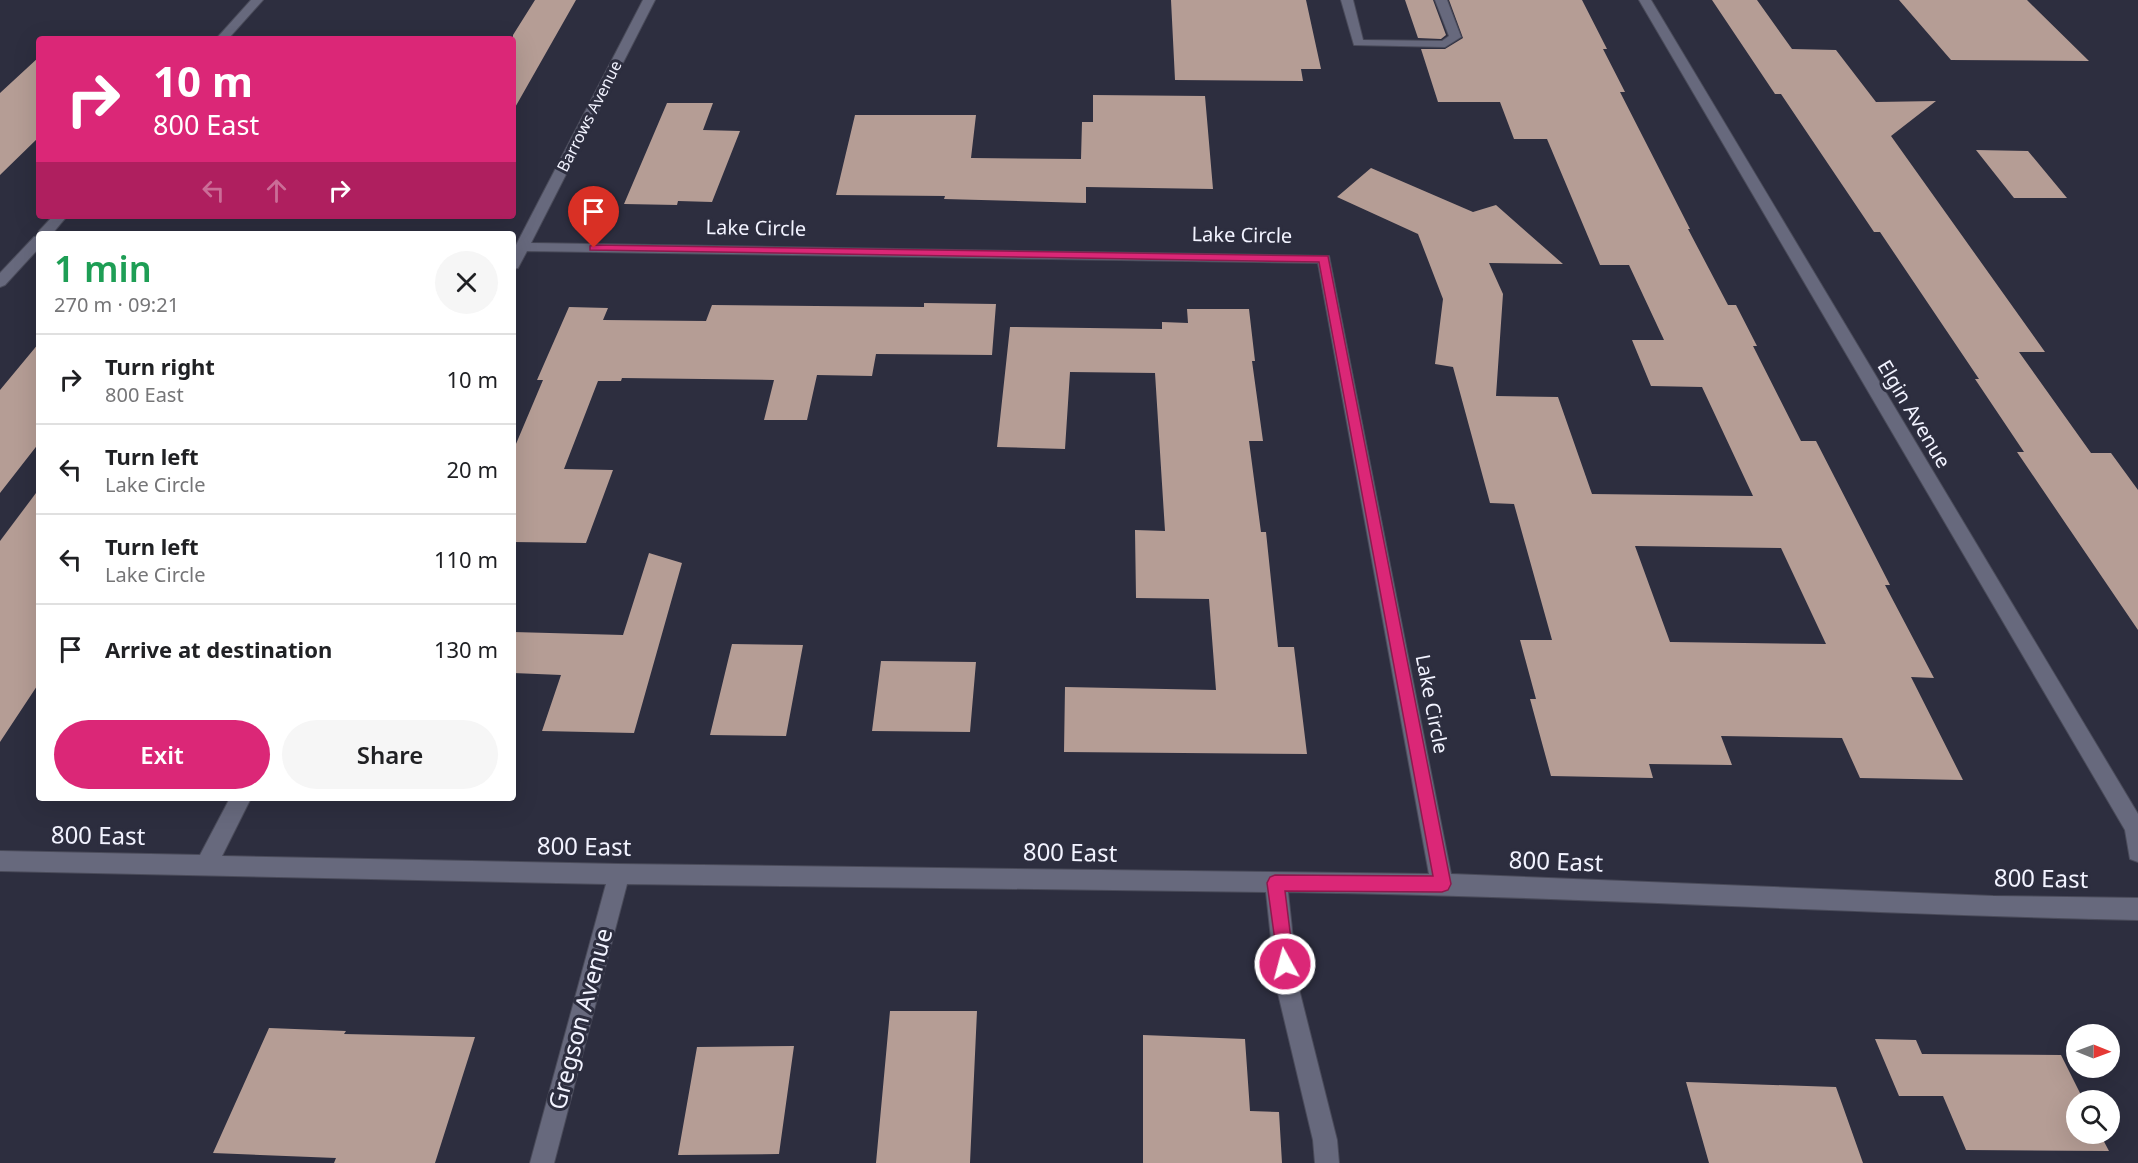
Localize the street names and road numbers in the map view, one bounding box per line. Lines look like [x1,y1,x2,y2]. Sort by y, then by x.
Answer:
street label: Barrows Avenue [551,57,627,175]
street label: Lake Circle [705,213,807,242]
street label: Lake Circle [1191,220,1293,249]
street label: Elgin Avenue [1872,355,1957,473]
street label: Lake Circle [1410,652,1455,756]
street label: 800 East [51,817,146,852]
street label: 800 East [537,828,632,863]
street label: 800 East [1023,834,1118,869]
street label: 800 East [1508,842,1604,879]
street label: 800 East [1994,860,2089,895]
street label: Gregson Avenue [539,924,620,1113]

